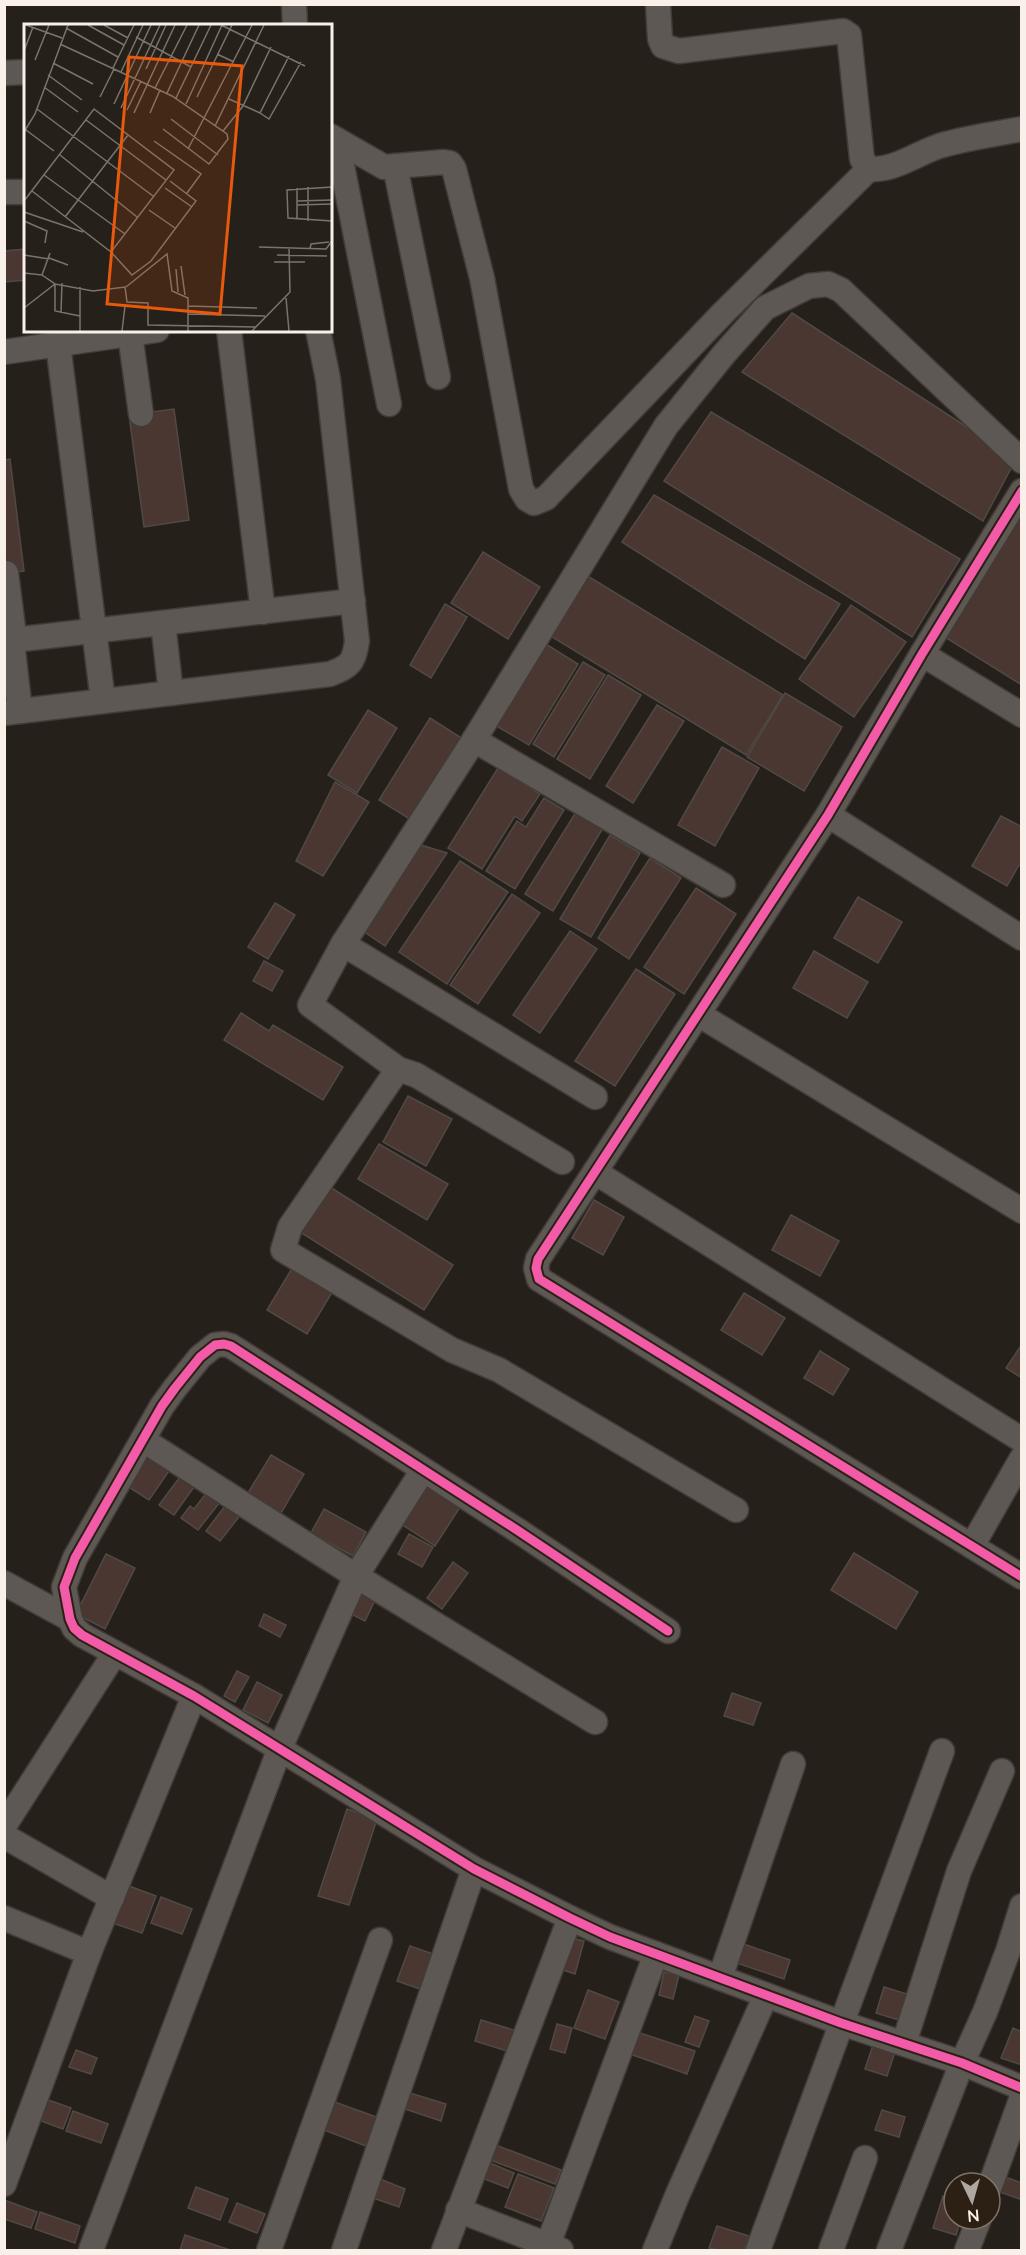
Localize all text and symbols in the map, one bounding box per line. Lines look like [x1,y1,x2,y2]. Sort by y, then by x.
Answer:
inset map [24,24,332,332]
north arrow [942,2171,1002,2231]
text: N [966,2206,980,2226]

